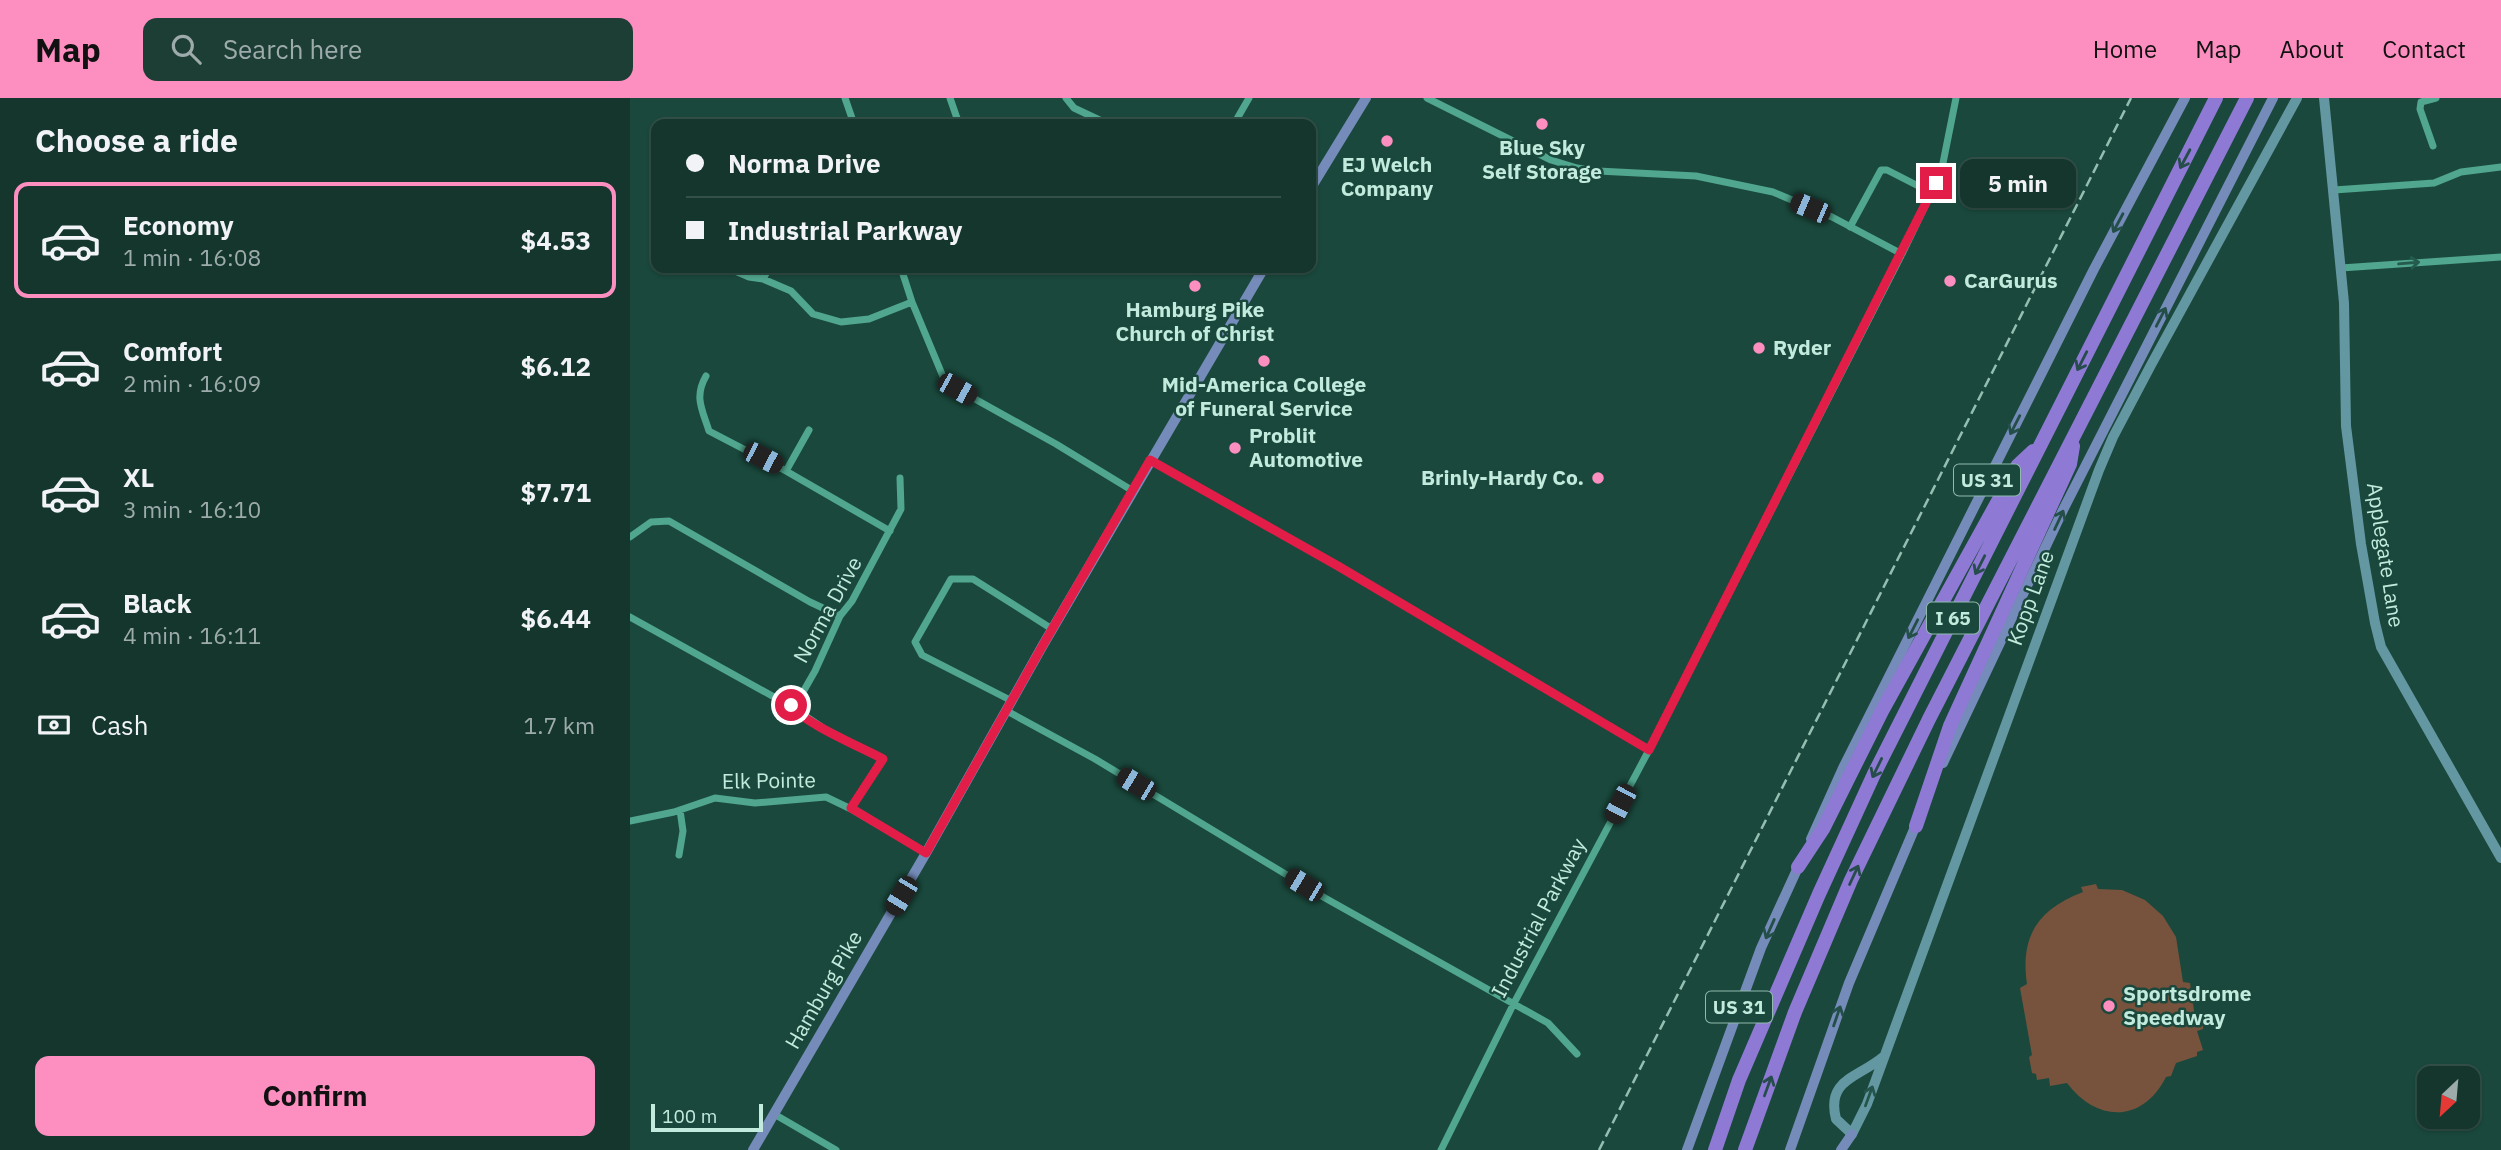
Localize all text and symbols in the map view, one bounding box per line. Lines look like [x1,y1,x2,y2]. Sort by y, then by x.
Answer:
search box [143,18,633,81]
text: Map [35,28,101,71]
icon: search [167,30,205,68]
text: Search here [223,32,362,66]
text: Home [2093,33,2157,65]
text: Map [2195,33,2241,65]
text: About [2279,33,2344,65]
text: Contact [2382,33,2466,65]
marker: Blue Sky Self Storage [1534,116,1550,132]
text: Choose a ride [35,119,238,161]
marker: EJ Welch Company [1379,133,1395,149]
place label: Blue Sky Self Storage [1482,133,1602,185]
text: Norma Drive [728,146,881,180]
one-way arrow [2178,148,2192,168]
place label: EJ Welch Company [1341,150,1434,202]
callout: 5 min [1960,158,2076,208]
route end [1920,167,1952,199]
text: 5 min [1988,168,2048,198]
car [1787,190,1834,226]
text: Economy [123,208,234,242]
icon: car [39,209,102,272]
one-way arrow [2111,212,2125,233]
text: Industrial Parkway [728,213,962,247]
text: $4.53 [521,223,591,257]
text: 1 min · 16:08 [123,242,261,272]
one-way arrow [2397,256,2420,269]
place label: CarGurus [1964,266,2058,294]
marker: CarGurus [1942,273,1958,289]
marker: Hamburg Pike Church of Christ [1187,278,1203,294]
place label: Hamburg Pike Church of Christ [1116,295,1274,347]
one-way arrow [2155,307,2169,327]
place label: Ryder [1773,333,1832,361]
text: Comfort [123,334,222,368]
icon: car [39,335,102,398]
marker: Ryder [1751,340,1767,356]
text: $6.12 [521,349,591,383]
one-way arrow [2074,350,2088,371]
marker: Mid-America College of Funeral Service [1256,353,1272,369]
text: 2 min · 16:09 [123,368,261,398]
car [934,370,981,408]
place label: Mid-America College of Funeral Service [1162,370,1366,422]
one-way arrow [2007,415,2021,435]
place label: Problit Automotive [1249,421,1363,473]
car [740,439,787,477]
marker: Problit Automotive [1227,440,1243,456]
text: XL [123,460,154,494]
icon: car [39,461,102,524]
place label: Brinly-Hardy Co. [1421,463,1584,491]
road number: US 31 [1954,464,2020,496]
marker: Brinly-Hardy Co. [1590,470,1606,486]
text: $7.71 [521,475,591,509]
street label: Applegate Lane [2361,480,2411,629]
text: 3 min · 16:10 [123,494,261,524]
one-way arrow [2053,510,2066,531]
street label: Kopp Lane [2000,546,2060,649]
street label: Norma Drive [786,551,868,668]
one-way arrow [1972,554,1986,575]
text: Black [123,586,191,620]
icon: car [39,587,102,650]
text: $6.44 [521,601,591,635]
road number: I 65 [1927,603,1979,634]
one-way arrow [1905,618,1919,639]
text: 4 min · 16:11 [123,620,261,650]
route start [775,689,807,721]
icon: cash [35,706,73,744]
text: Cash [91,708,148,742]
text: 1.7 km [524,710,595,740]
one-way arrow [1870,757,1884,778]
car [1113,764,1160,804]
street label: Elk Pointe [722,765,816,795]
car [1601,781,1640,827]
street label: Industrial Parkway [1484,832,1592,1002]
car [1281,865,1328,905]
one-way arrow [1847,865,1861,886]
car [882,873,921,919]
one-way arrow [1763,918,1776,940]
street label: Hamburg Pike [778,925,868,1054]
place label: Sportsdrome Speedway [2123,979,2252,1031]
road number: US 31 [1706,992,1772,1023]
marker: Sportsdrome Speedway [2101,998,2117,1014]
one-way arrow [1832,1006,1844,1028]
button: Confirm [35,1056,595,1136]
north arrow [2417,1066,2480,1129]
map controls [2417,1066,2480,1129]
one-way arrow [1763,1075,1775,1097]
one-way arrow [1864,1086,1876,1108]
scale bar [651,1101,763,1133]
text: 100 m [662,1104,717,1128]

